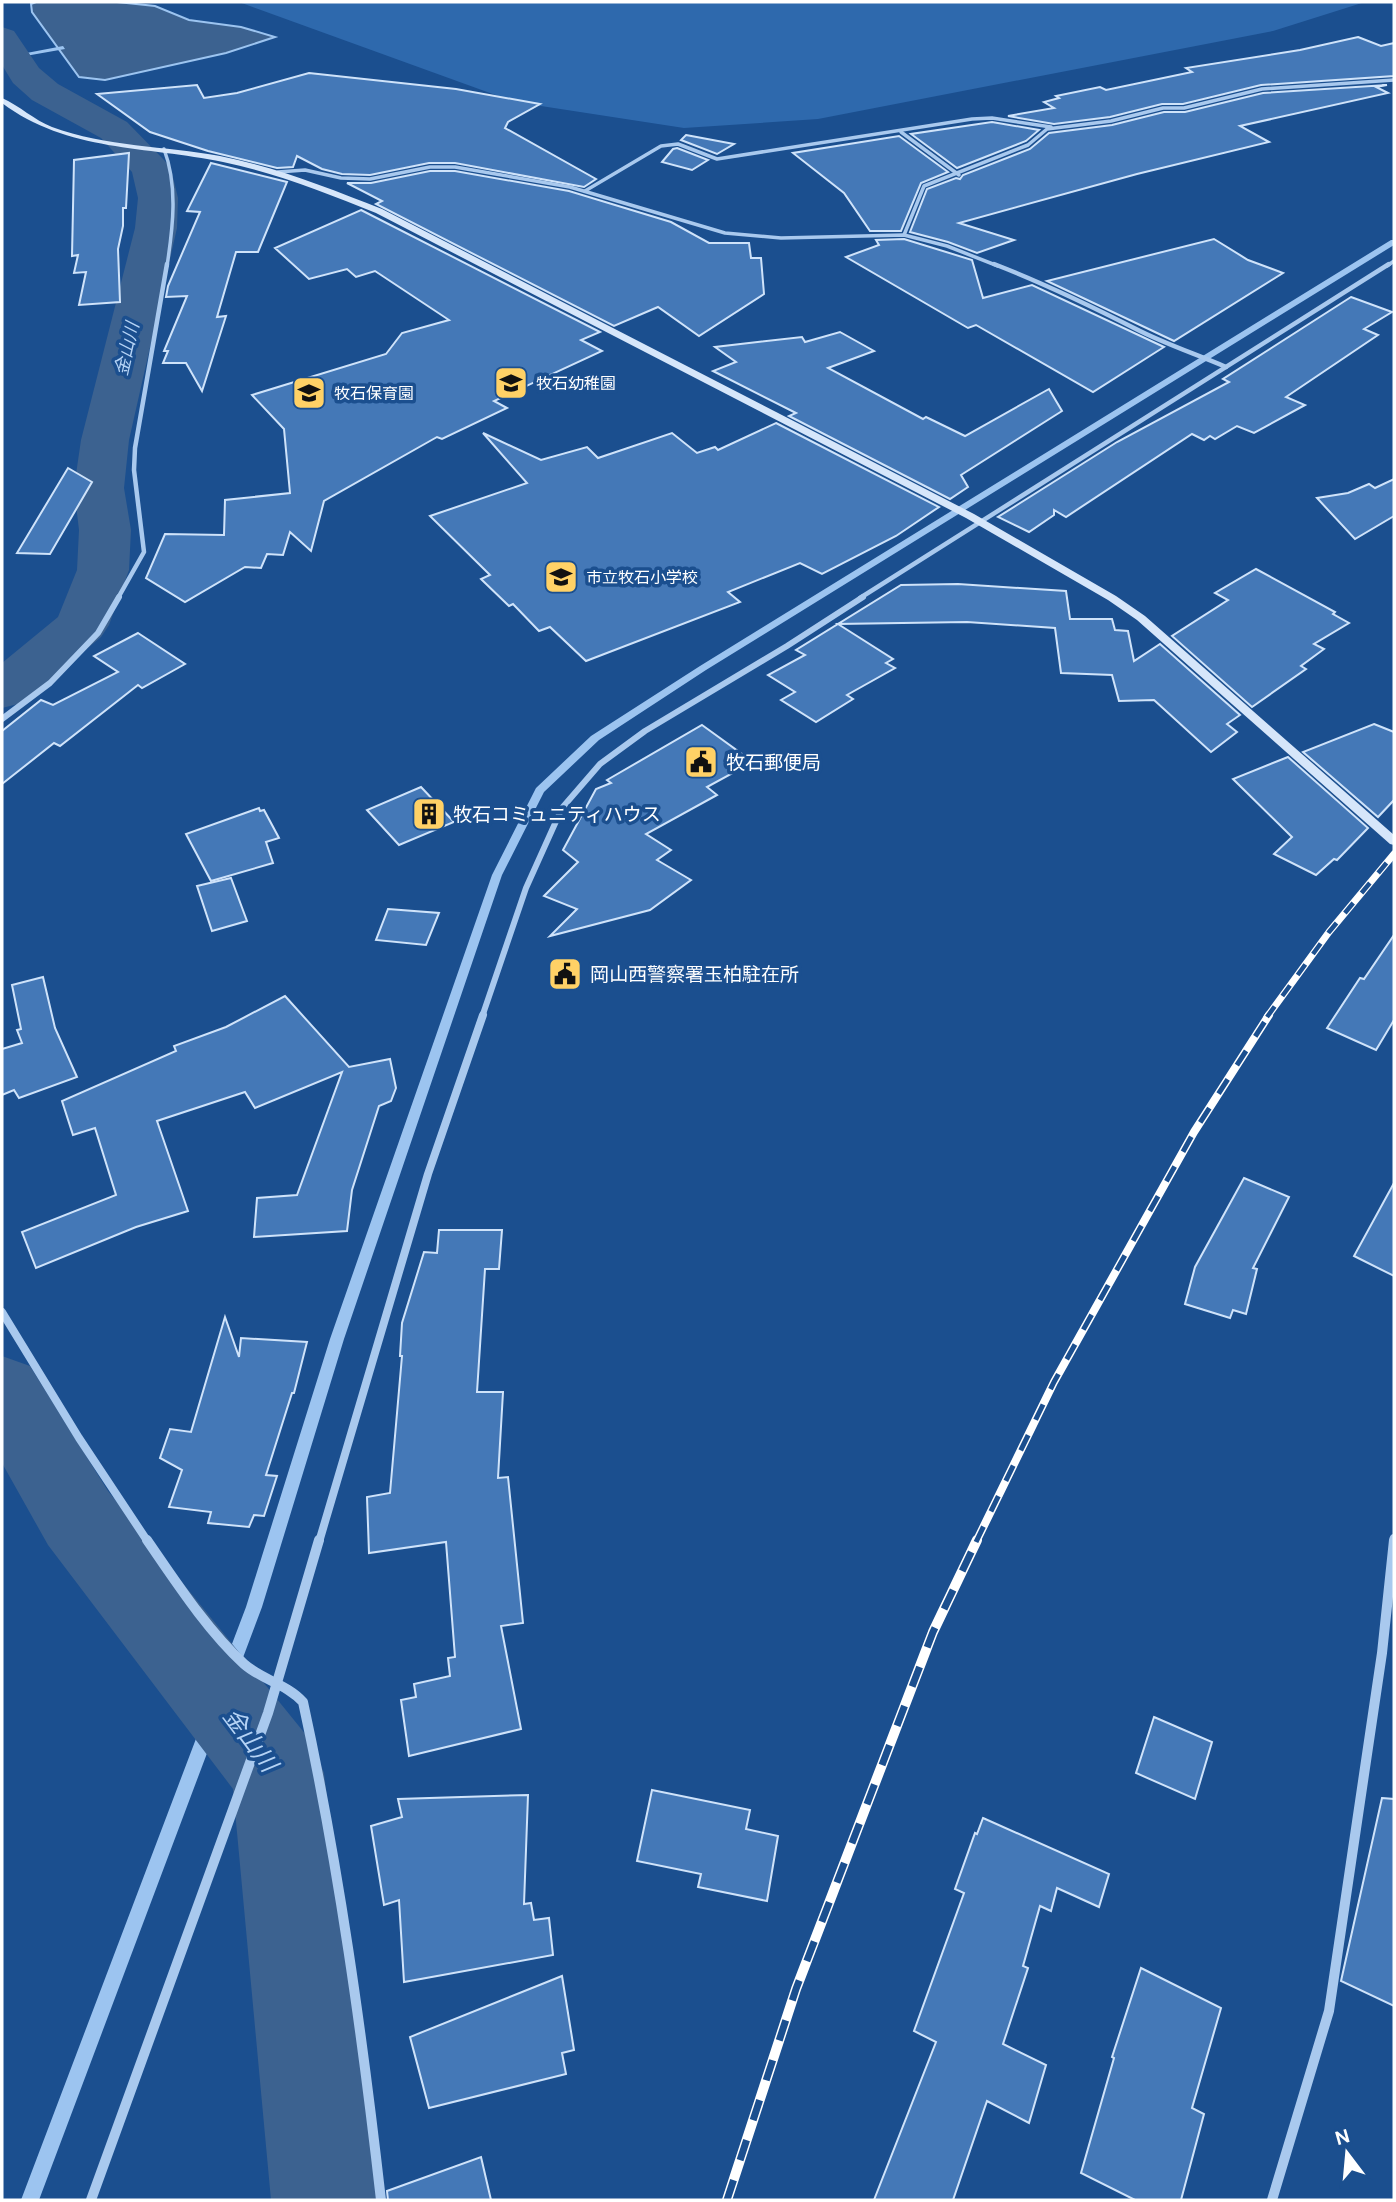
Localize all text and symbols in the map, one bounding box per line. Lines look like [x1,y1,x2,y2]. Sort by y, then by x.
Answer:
water label: 金山川 [109,318,145,378]
school or university icon: 牧石幼稚園 [492,364,530,402]
place label: 牧石幼稚園 [536,373,616,394]
school or university icon: 牧石保育園 [290,374,328,412]
place label: 牧石保育園 [334,383,414,404]
school or university icon: 市立牧石小学校 [542,558,580,596]
place label: 市立牧石小学校 [586,567,698,588]
public building icon: 牧石郵便局 [682,743,720,781]
place label: 牧石郵便局 [726,750,821,775]
building icon: 牧石コミュニティハウス [410,795,448,833]
place label: 牧石コミュニティハウス [453,802,661,827]
public building icon: 岡山西警察署玉柏駐在所 [546,955,584,993]
place label: 岡山西警察署玉柏駐在所 [590,962,799,987]
water label: 金山川 [216,1702,286,1780]
north arrow [1312,2118,1382,2188]
text: N [1332,2123,1353,2151]

